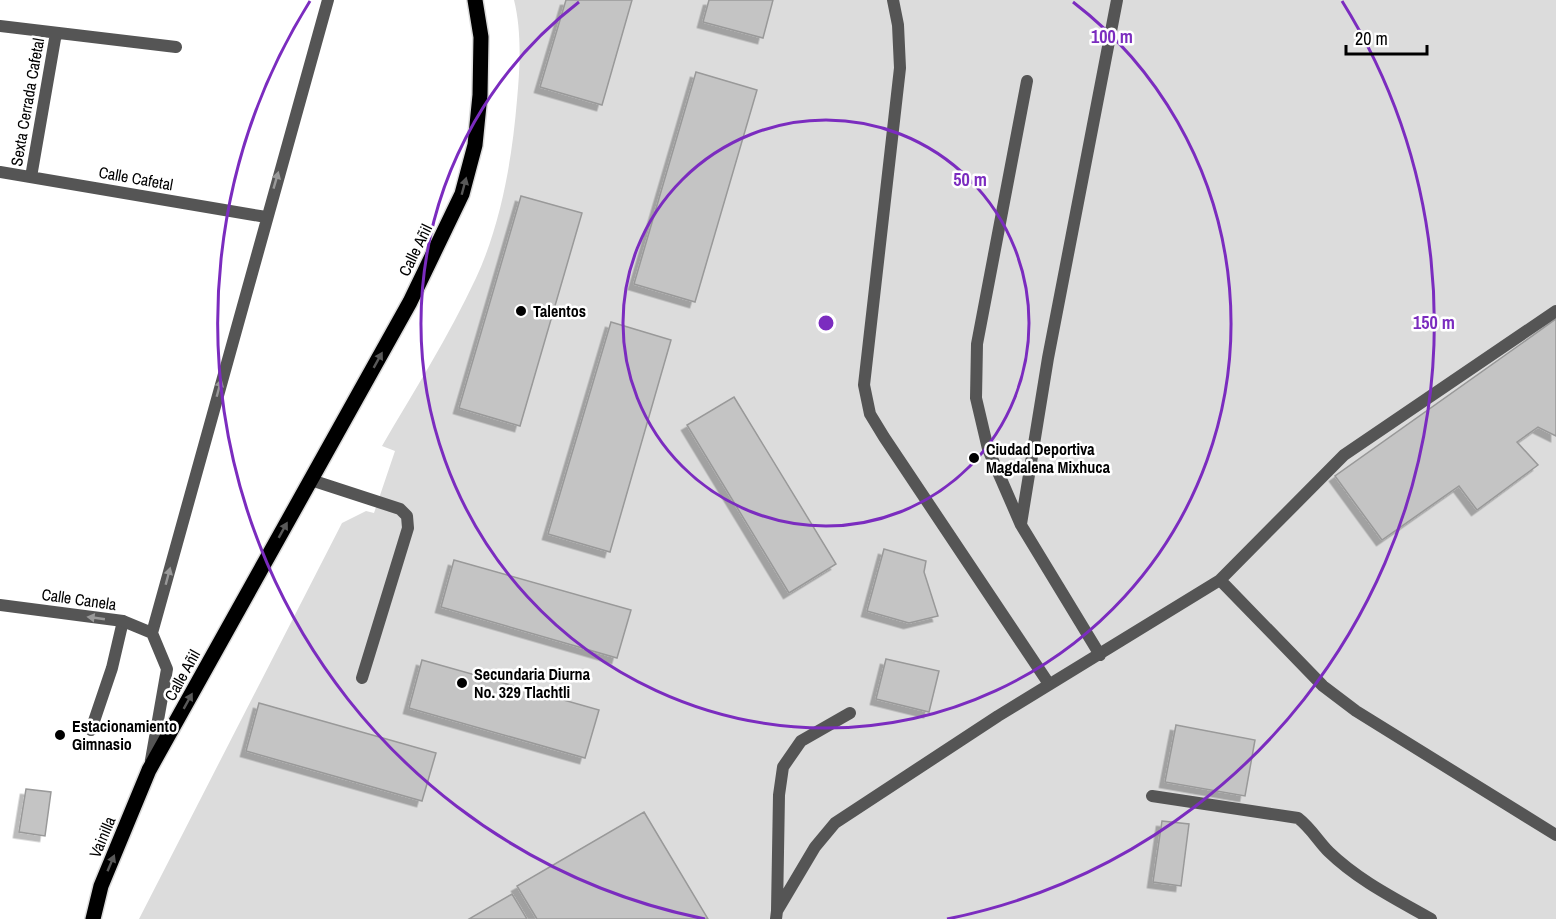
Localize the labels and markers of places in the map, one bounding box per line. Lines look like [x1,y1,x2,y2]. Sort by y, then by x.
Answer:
place label: Talentos [533,300,586,322]
marker: Talentos [514,304,528,318]
centre of rings [816,313,836,333]
place label: Ciudad Deportiva Magdalena Mixhuca [986,438,1111,478]
marker: Ciudad Deportiva Magdalena Mixhuca [967,451,981,465]
place label: Secundaria Diurna No. 329 Tlachtli [474,663,591,703]
marker: Secundaria Diurna No. 329 Tlachtli [455,676,469,690]
place label: Estacionamiento Gimnasio [72,715,177,755]
marker: Estacionamiento Gimnasio [53,728,67,742]

